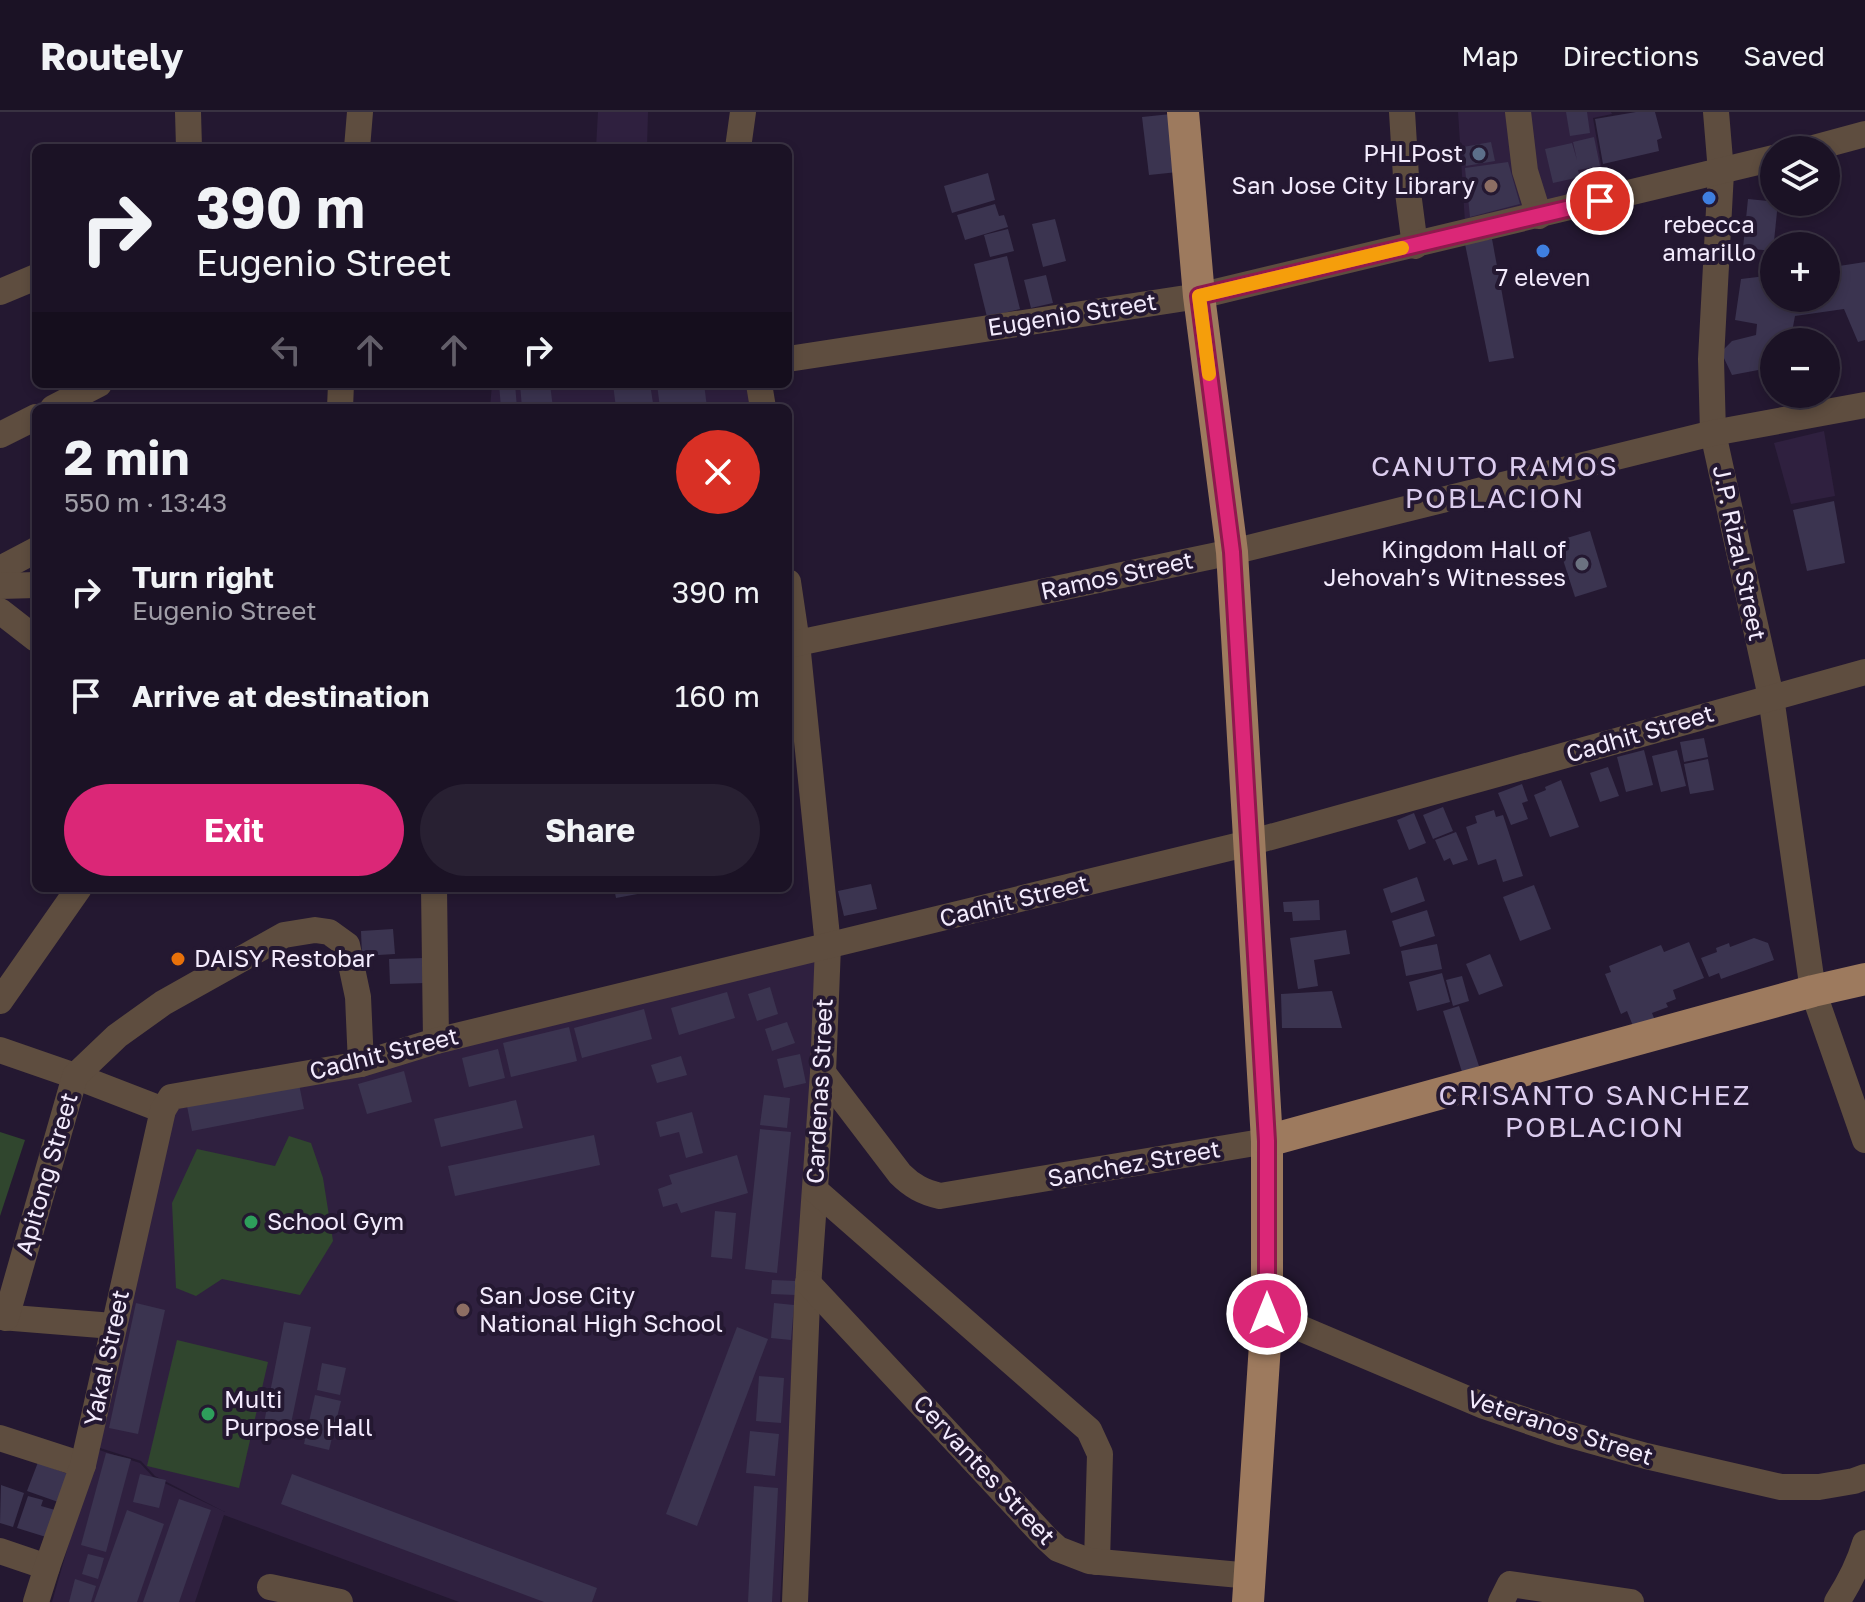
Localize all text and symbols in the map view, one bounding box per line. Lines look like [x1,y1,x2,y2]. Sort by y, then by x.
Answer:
text: Routely [40,33,184,78]
text: Map [1461,39,1518,72]
text: Directions [1562,39,1699,72]
text: Saved [1743,39,1825,72]
map controls [1760,136,1840,408]
button: layers [1760,136,1840,216]
place label: PHLPost [1363,138,1463,167]
marker: PHLPost [1470,145,1488,163]
pin [1566,167,1634,235]
place label: San Jose City Library [1232,170,1475,199]
text: 390 m [196,173,365,240]
icon: right [64,176,168,280]
marker: San Jose City Library [1482,177,1500,195]
icon: arrive [1578,179,1622,223]
marker: rebecca amarillo [1700,189,1718,207]
place label: rebecca amarillo [1662,209,1756,266]
button: + [1760,232,1840,312]
text: Eugenio Street [196,241,452,284]
marker: 7 eleven [1534,242,1552,260]
place label: 7 eleven [1495,262,1591,291]
street label: Eugenio Street [985,286,1158,341]
icon: left [264,328,308,372]
icon: ahead [348,328,392,372]
icon: ahead [432,328,476,372]
icon: right [516,328,560,372]
button: − [1760,328,1840,408]
text: 2 min [64,428,189,486]
button: close [676,430,760,514]
district label: CANUTO RAMOS POBLACION [1371,449,1619,514]
street label: J.P. Rizal Street [1708,462,1773,643]
text: 550 m · 13:43 [64,487,227,518]
place label: Kingdom Hall of Jehovah’s Witnesses [1324,534,1566,591]
street label: Ramos Street [1038,544,1196,605]
marker: Kingdom Hall of Jehovah’s Witnesses [1573,555,1591,573]
text: Turn right [132,559,274,595]
icon: right [64,570,108,614]
text: 390 m [672,574,760,610]
text: Eugenio Street [132,595,317,626]
icon: arrive [64,674,108,718]
text: Arrive at destination [132,678,429,714]
text: 160 m [675,678,760,714]
street label: Cadhit Street [1562,698,1717,768]
button: Exit [64,784,404,876]
button: Share [420,784,760,876]
street label: Cadhit Street [936,867,1091,932]
place label: DAISY Restobar [194,943,375,972]
marker: DAISY Restobar [169,950,187,968]
street label: Cardenas Street [799,997,838,1184]
street label: Cadhit Street [306,1020,461,1085]
district label: CRISANTO SANCHEZ POBLACION [1439,1078,1751,1143]
street label: Apitong Street [8,1089,83,1258]
street label: Sanchez Street [1045,1133,1222,1192]
place label: School Gym [267,1206,404,1235]
marker: School Gym [242,1213,260,1231]
position arrow [1225,1272,1309,1356]
place label: San Jose City National High School [479,1280,723,1337]
street label: Yakal Street [77,1287,134,1428]
marker: San Jose City National High School [454,1301,472,1319]
street label: Veteranos Street [1464,1383,1657,1470]
place label: Multi Purpose Hall [224,1384,373,1441]
street label: Cervantes Street [908,1388,1062,1550]
marker: Multi Purpose Hall [199,1405,217,1423]

